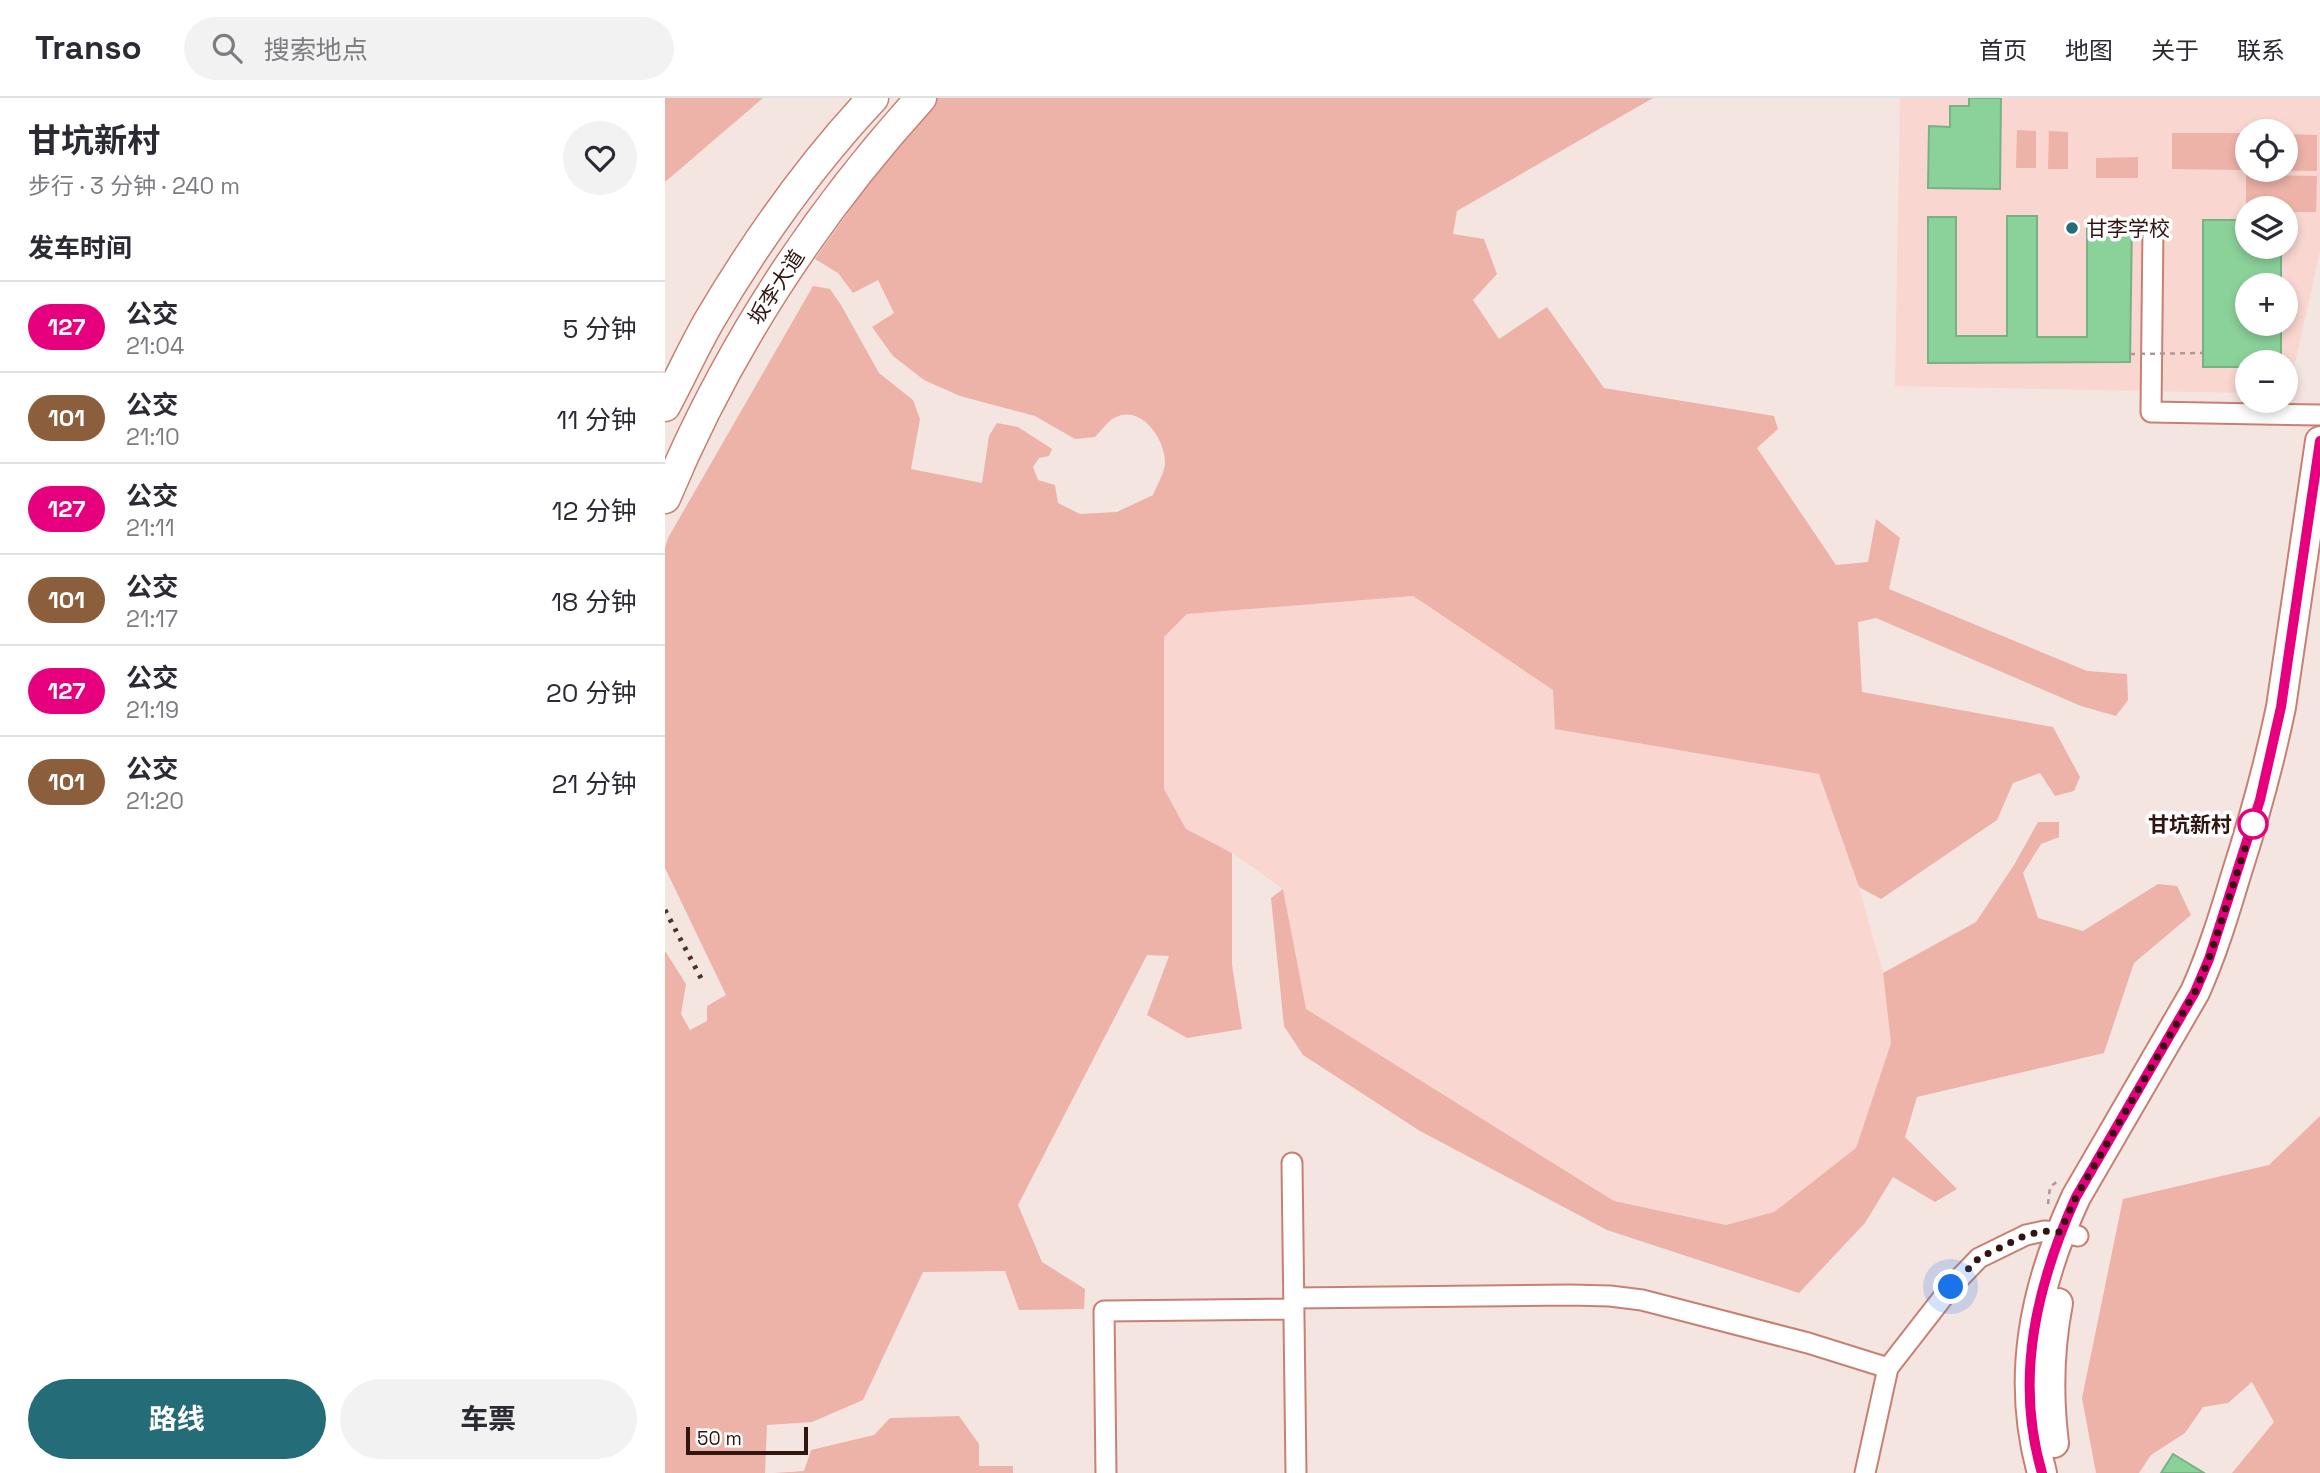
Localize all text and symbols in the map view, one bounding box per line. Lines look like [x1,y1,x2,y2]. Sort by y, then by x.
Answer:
search box [184,17,674,80]
text: Transo [35,27,142,69]
icon: search [208,29,246,67]
text: 搜索地点 [264,33,368,67]
text: 首页 [1979,35,2027,66]
text: 地图 [2065,35,2113,66]
text: 关于 [2151,35,2199,66]
text: 联系 [2237,35,2285,66]
map controls [2235,119,2298,413]
button: locate [2235,119,2298,182]
text: 甘坑新村 [28,120,160,162]
button: heart [563,121,637,195]
text: 步行 · 3 分钟 · 240 m [28,171,240,201]
button: layers [2235,196,2298,259]
place label: 甘李学校 [2086,215,2170,242]
marker: 甘李学校 [2064,220,2080,236]
text: 发车时间 [28,231,132,265]
street label: 坂李大道 [742,244,810,330]
button: + [2235,273,2298,336]
text: 公交 [126,297,178,331]
text: 127 [47,311,86,342]
text: 5 分钟 [563,312,637,346]
text: 21:04 [126,331,184,361]
button: − [2235,350,2298,413]
text: 公交 [126,388,178,422]
text: 101 [48,402,85,433]
text: 11 分钟 [557,403,637,437]
text: 21:10 [126,422,180,452]
text: 公交 [126,479,178,513]
text: 127 [47,493,86,524]
text: 12 分钟 [552,494,637,528]
text: 21:11 [126,513,175,543]
text: 公交 [126,570,178,604]
text: 101 [48,584,85,615]
text: 18 分钟 [551,585,637,619]
text: 21:17 [126,604,178,634]
text: 公交 [126,661,178,695]
text: 127 [47,675,86,706]
text: 20 分钟 [546,676,637,710]
text: 21:19 [126,695,179,725]
text: 公交 [126,752,178,786]
text: 101 [48,766,85,797]
text: 21 分钟 [552,767,637,801]
text: 21:20 [126,786,184,816]
marker: 甘坑新村 [2238,809,2268,839]
place label: 甘坑新村 [2148,811,2232,838]
your location [1933,1269,1968,1304]
button: 路线 [28,1379,326,1459]
button: 车票 [340,1379,637,1459]
scale bar [686,1424,809,1456]
text: 50 m [697,1426,742,1451]

